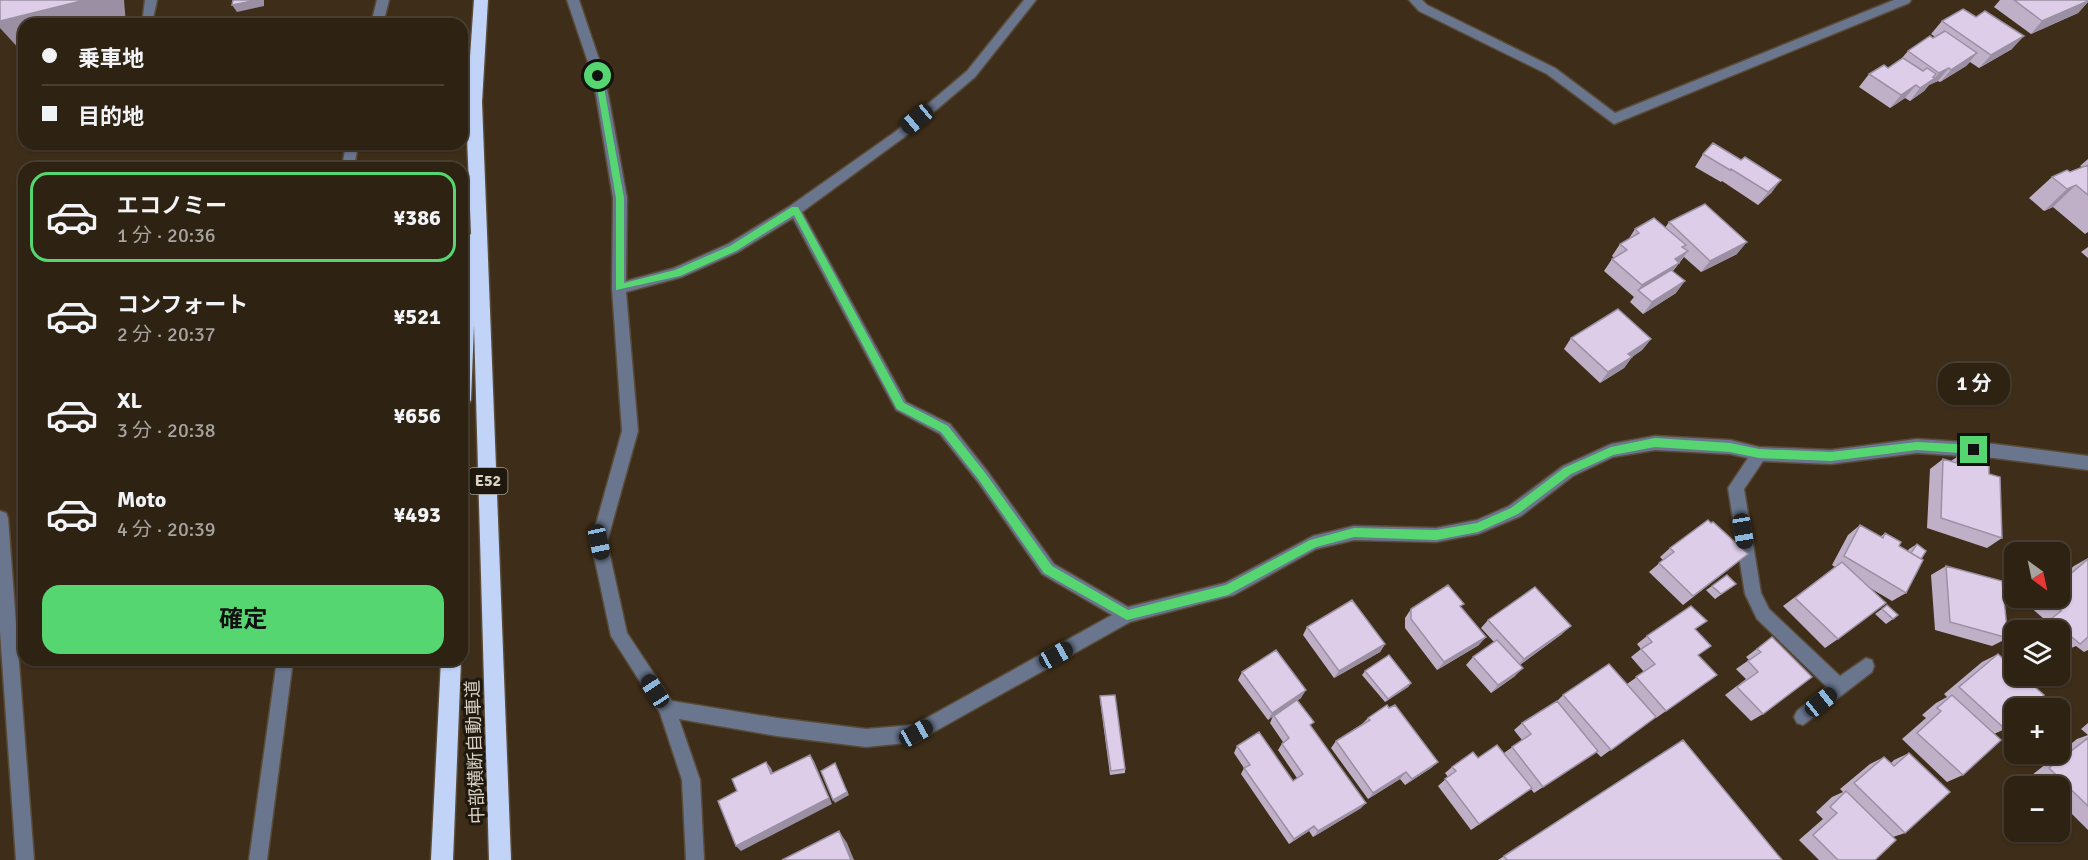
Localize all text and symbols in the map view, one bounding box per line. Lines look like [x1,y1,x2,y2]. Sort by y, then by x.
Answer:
text: 乗車地 [78,45,144,72]
route start [584,62,611,89]
car [897,101,937,137]
text: 目的地 [78,103,144,130]
icon: car [45,190,99,244]
text: エコノミー [117,192,227,219]
text: ¥386 [393,204,441,231]
text: 1 分 · 20:36 [117,223,216,248]
icon: car [45,289,99,343]
text: コンフォート [117,291,248,318]
text: ¥521 [393,303,441,330]
text: 2 分 · 20:37 [117,322,216,347]
callout: 1 分 [1938,363,2010,405]
text: 1 分 [1956,371,1992,396]
text: XL [117,387,142,414]
icon: car [45,388,99,442]
text: ¥656 [393,402,441,429]
text: 3 分 · 20:38 [117,418,216,443]
route end [1960,436,1987,463]
road number: E52 [468,468,508,494]
text: Moto [117,486,166,513]
icon: car [45,487,99,541]
text: ¥493 [393,501,441,528]
car [1731,512,1755,550]
text: 4 分 · 20:39 [117,517,216,542]
car [586,523,612,561]
north arrow [2004,542,2070,608]
map controls [2004,542,2070,842]
button: 確定 [42,585,444,654]
button: layers [2004,620,2070,686]
car [1036,638,1076,672]
car [638,671,672,711]
street label: 中部横断自動車道 [461,680,489,824]
car [1801,684,1841,720]
button: + [2004,698,2070,764]
car [896,716,936,750]
button: − [2004,776,2070,842]

